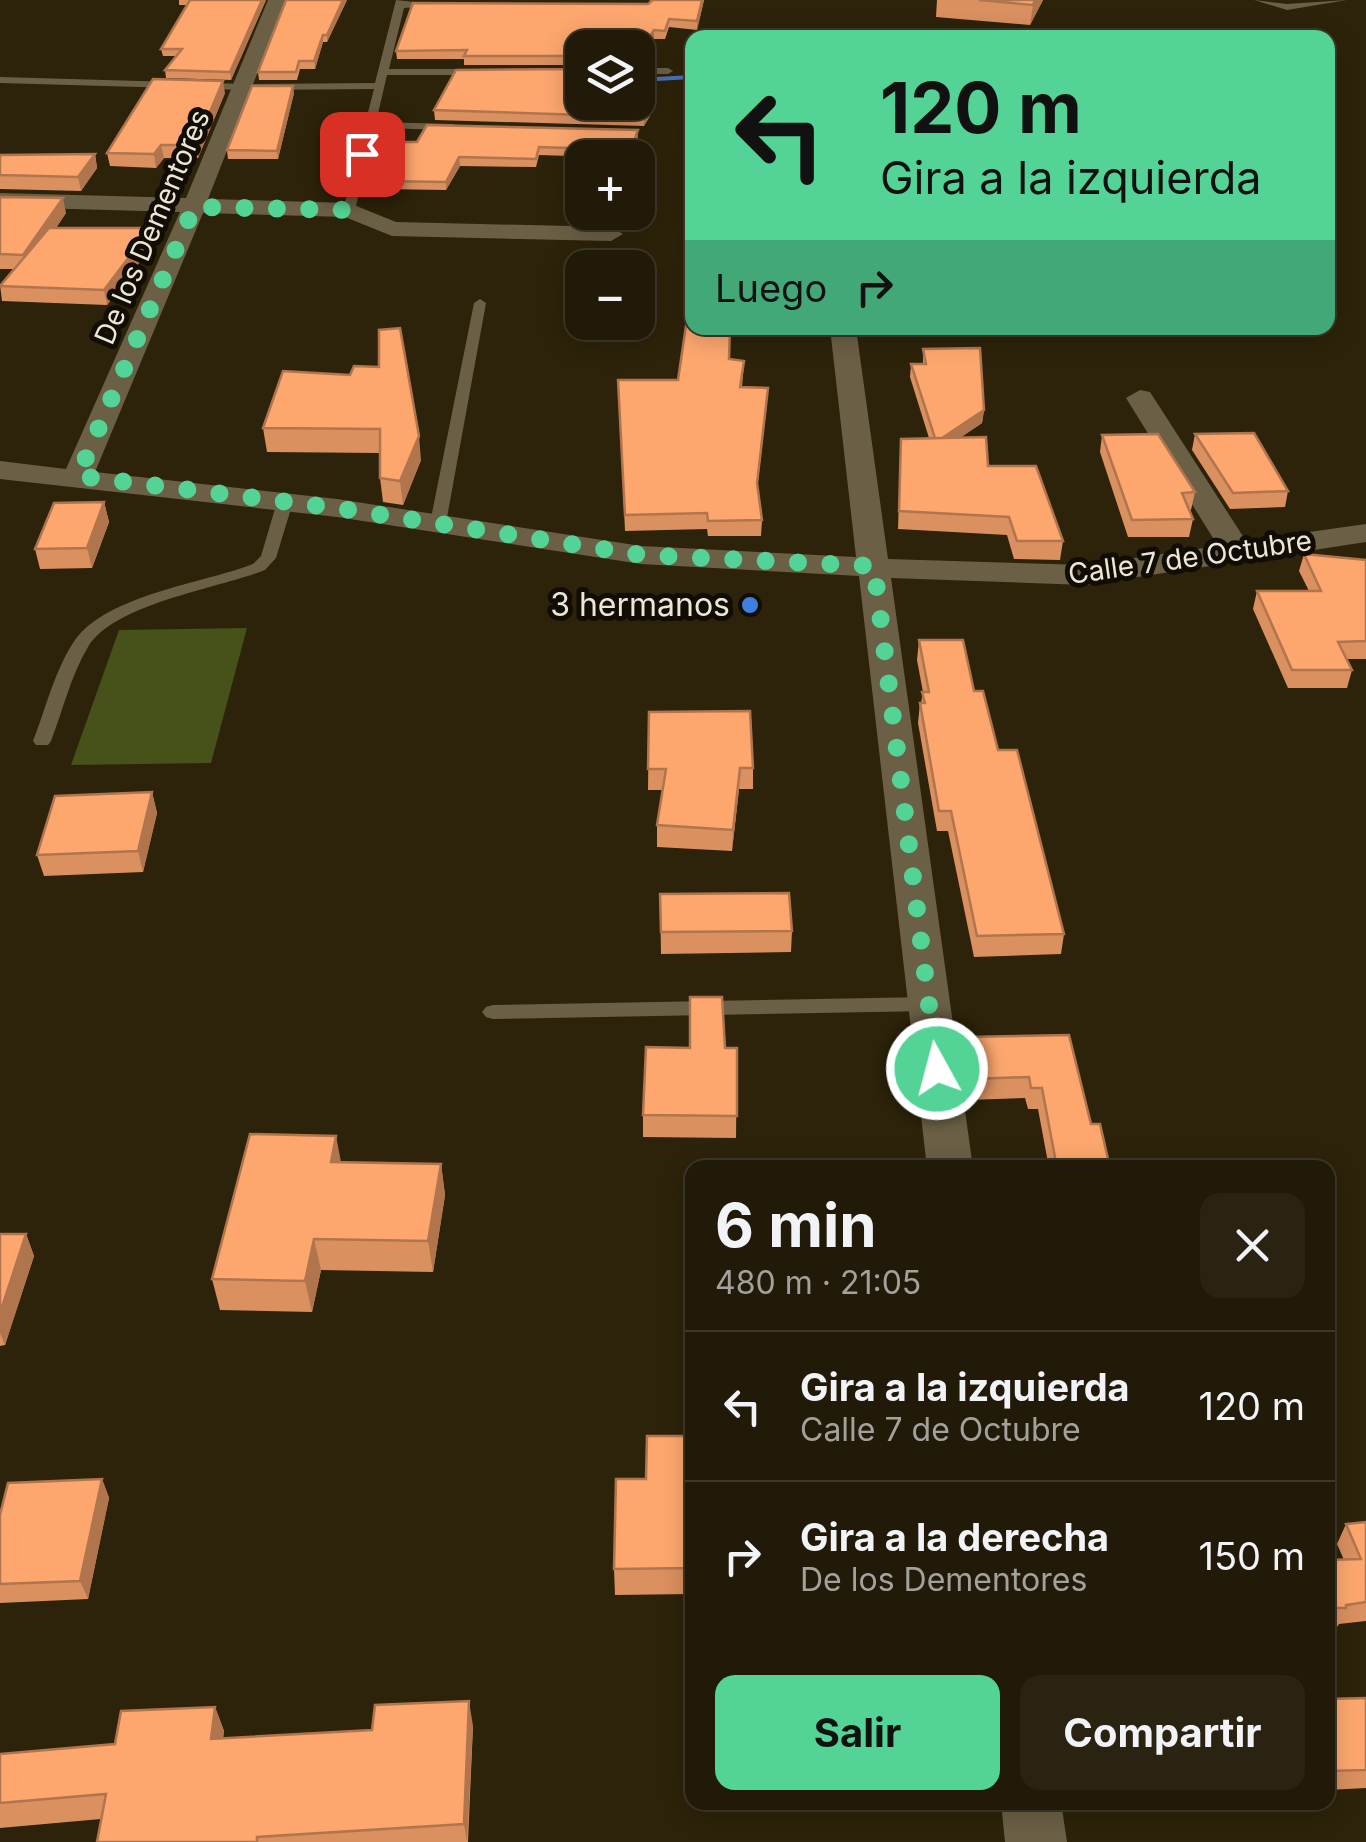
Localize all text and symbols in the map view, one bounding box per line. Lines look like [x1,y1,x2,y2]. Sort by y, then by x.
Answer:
map controls [565,30,655,340]
button: layers [565,30,655,120]
text: 120 m [880,65,1082,150]
icon: left [715,70,845,200]
street label: De los Dementores [87,105,217,349]
pin [320,112,405,197]
icon: arrive [335,127,390,182]
button: + [565,140,655,230]
text: Gira a la izquierda [880,150,1262,205]
button: − [565,250,655,340]
icon: right [847,260,902,315]
text: Luego [715,265,827,311]
street label: Calle 7 de Octubre [1066,523,1314,591]
place label: 3 hermanos [550,585,730,624]
marker: 3 hermanos [739,594,761,616]
position arrow [885,1017,989,1121]
text: 6 min [715,1189,877,1261]
button: close [1200,1193,1305,1298]
text: 480 m · 21:05 [715,1263,921,1302]
text: Gira a la izquierda [800,1364,1130,1410]
icon: left [715,1379,770,1434]
text: 120 m [1198,1383,1305,1429]
text: Calle 7 de Octubre [800,1410,1081,1449]
text: Gira a la derecha [800,1514,1109,1560]
icon: right [715,1529,770,1584]
text: 150 m [1198,1533,1305,1579]
text: De los Dementores [800,1560,1087,1599]
button: Salir [715,1675,1000,1790]
button: Compartir [1020,1675,1305,1790]

